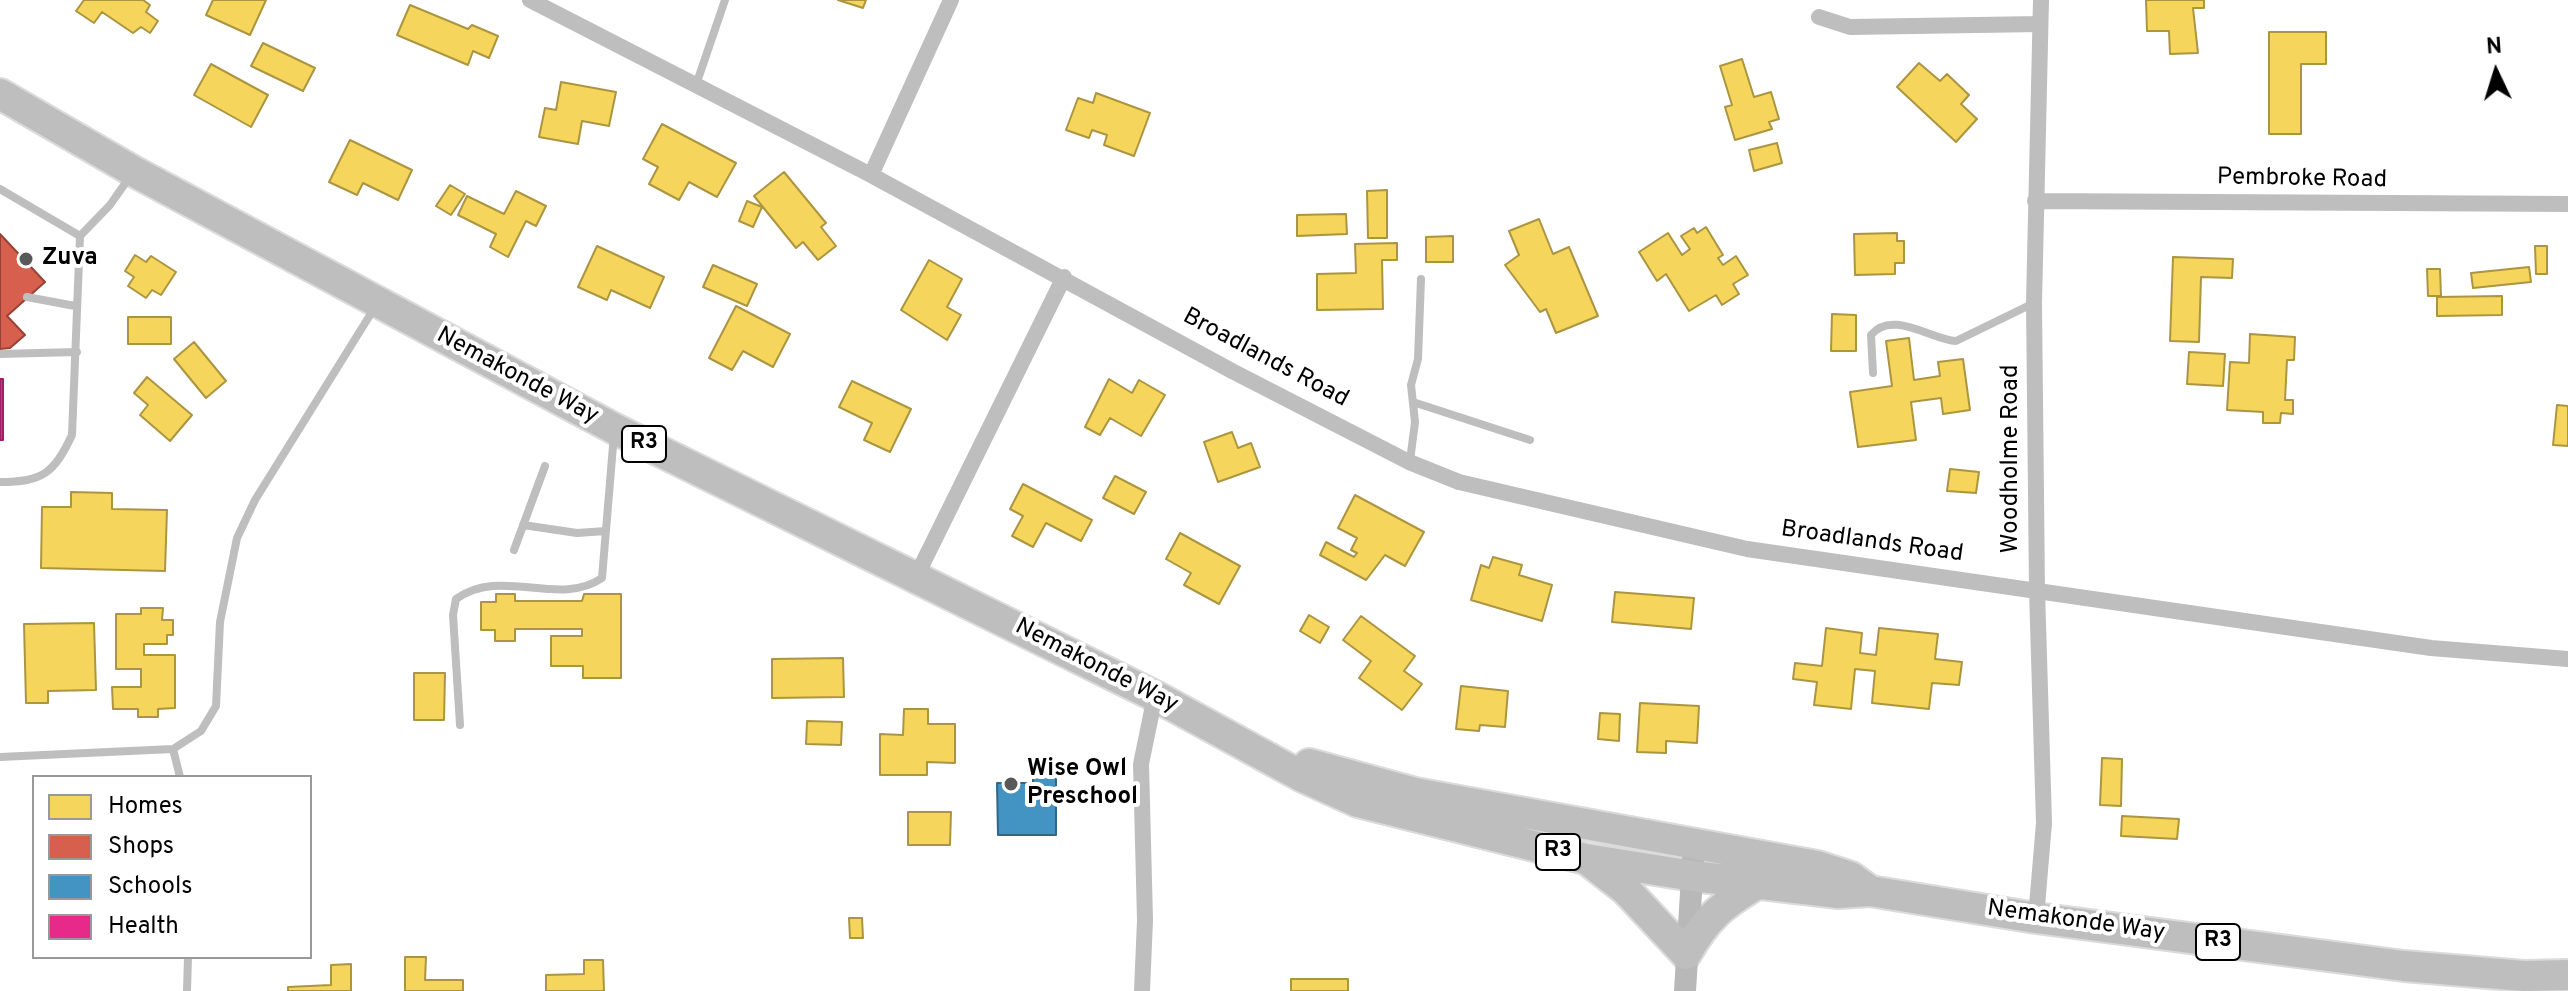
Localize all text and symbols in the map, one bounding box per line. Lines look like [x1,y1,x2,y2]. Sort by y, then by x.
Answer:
north arrow [2456,32,2536,112]
text: N [2485,34,2503,62]
street label: Pembroke Road [2217,164,2387,196]
place label: Zuva [42,245,98,273]
marker: Zuva [17,250,35,268]
street label: Broadlands Road [1177,303,1353,415]
street label: Nemakonde Way [431,322,603,432]
street label: Woodholme Road [1998,364,2026,554]
road number: R3 [622,426,666,462]
street label: Broadlands Road [1779,516,1965,570]
street label: Nemakonde Way [1010,613,1182,721]
place label: Wise Owl Preschool [1027,756,1138,812]
legend [32,775,312,959]
marker: Wise Owl Preschool [1002,775,1020,793]
text: Homes [108,792,183,822]
text: Shops [108,832,174,862]
road number: R3 [1536,834,1580,870]
text: Schools [108,872,193,902]
street label: Nemakonde Way [1985,895,2167,949]
text: Health [108,912,179,942]
road number: R3 [2196,924,2240,960]

